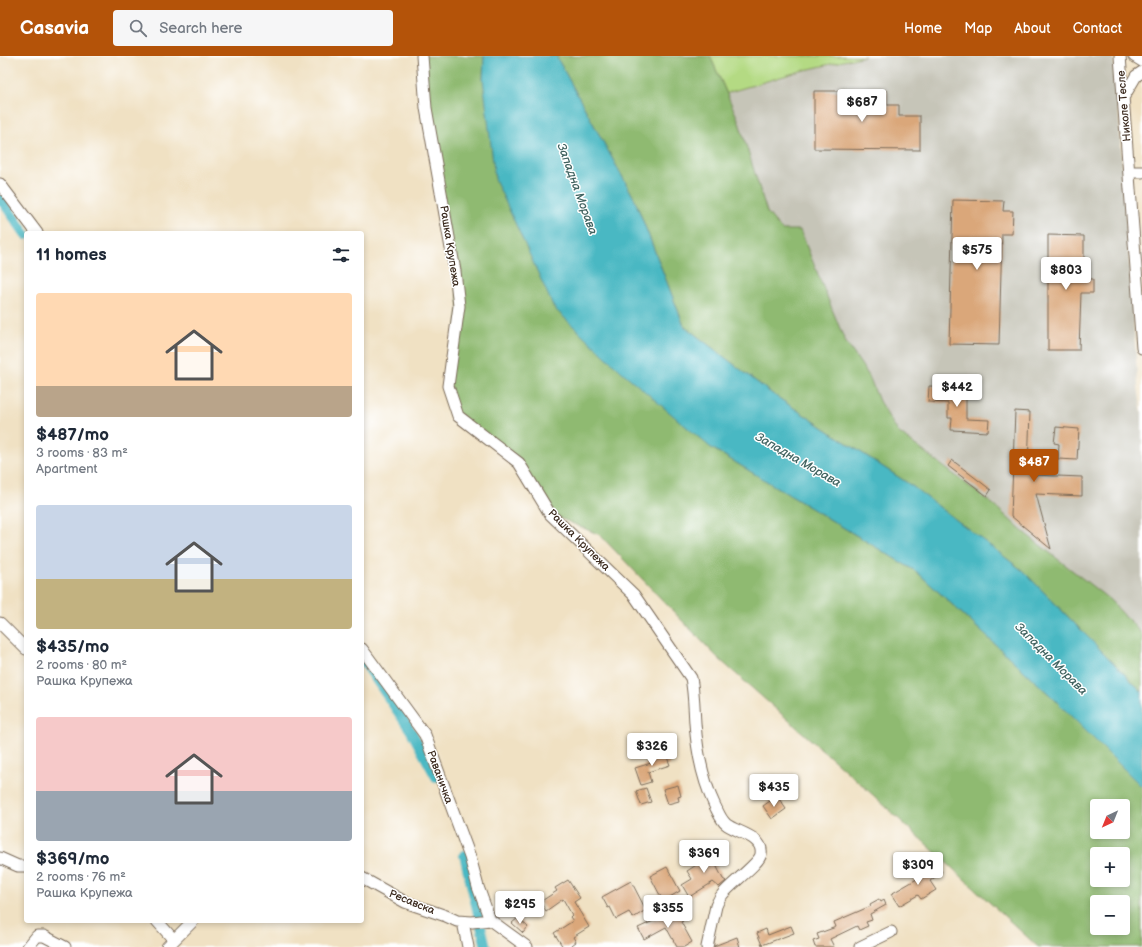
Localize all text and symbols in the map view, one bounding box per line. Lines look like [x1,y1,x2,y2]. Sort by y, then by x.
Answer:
search box [113,10,393,46]
text: Casavia [20,17,89,40]
icon: search [127,17,149,39]
text: Search here [159,19,242,38]
text: Home [904,20,942,37]
text: Map [964,20,992,37]
text: About [1014,20,1051,37]
text: Contact [1073,20,1122,37]
street label: Николе Тесле [1114,70,1134,142]
pin: $687 [838,89,886,123]
text: $687 [846,94,878,110]
water label: Западна Морава [553,141,601,237]
street label: Рашка Крупежа [437,205,463,288]
pin: $575 [953,237,1001,271]
text: $575 [962,242,992,258]
icon: filters [330,244,352,266]
text: 11 homes [36,245,107,265]
pin: $803 [1042,257,1090,291]
text: $803 [1050,262,1082,278]
icon: home [158,319,230,391]
pin: $442 [933,374,981,408]
text: $442 [941,379,973,395]
text: $487/mo [36,425,109,445]
water label: Западна Морава [753,429,843,491]
text: 3 rooms · 83 m² [36,445,128,461]
pin: $487 [1010,449,1058,483]
text: $487 [1018,454,1050,470]
text: Apartment [36,461,97,477]
street label: Рашка Крупежа [545,506,613,574]
icon: home [158,531,230,603]
water label: Западна Морава [1012,620,1090,698]
text: $435/mo [36,637,109,657]
text: 2 rooms · 80 m² [36,657,127,673]
text: Рашка Крупежа [36,673,133,689]
pin: $326 [628,733,676,767]
text: $326 [636,738,668,754]
icon: home [158,743,230,815]
street label: Раваничка [424,748,456,806]
pin: $435 [750,774,798,808]
text: $435 [758,779,790,795]
north arrow [1090,799,1130,839]
map controls [1090,799,1130,935]
pin: $369 [680,840,728,874]
text: $369 [688,845,720,861]
button: + [1090,847,1130,887]
text: $369/mo [36,849,110,869]
pin: $309 [894,852,942,886]
text: $309 [902,857,934,873]
text: 2 rooms · 76 m² [36,869,126,885]
text: Рашка Крупежа [36,885,133,901]
street label: Ресавска [387,887,437,917]
pin: $295 [496,891,544,925]
pin: $355 [644,895,692,929]
button: − [1090,895,1130,935]
text: $295 [504,896,536,912]
text: $355 [652,900,684,916]

